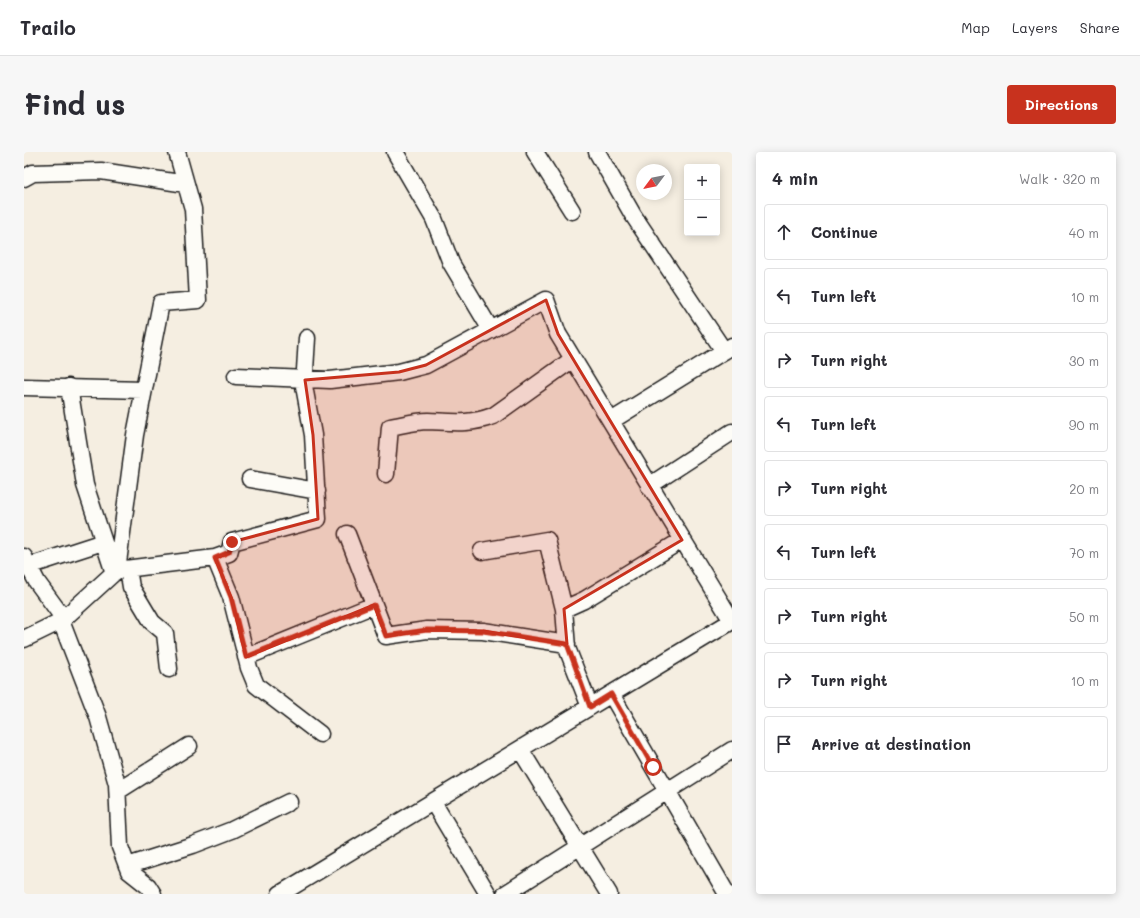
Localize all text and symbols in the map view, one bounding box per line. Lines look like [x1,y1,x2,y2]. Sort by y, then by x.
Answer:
text: Trailo [20,15,76,40]
text: Map [961,18,990,37]
text: Layers [1012,18,1058,37]
text: Share [1080,18,1120,37]
button: Directions [1007,85,1116,124]
text: Find us [24,86,125,122]
north arrow [636,164,672,200]
map controls [684,164,720,236]
button: + [684,164,720,200]
text: 4 min [772,167,818,189]
text: Walk · 320 m [1019,170,1100,187]
button: − [684,200,720,236]
icon: ahead [773,221,795,243]
text: Continue [811,222,878,242]
text: 40 m [1069,224,1099,241]
icon: left [773,285,795,307]
text: Turn left [811,286,876,306]
text: 10 m [1071,288,1099,305]
icon: right [773,349,795,371]
text: Turn right [811,350,888,370]
text: 30 m [1069,352,1099,369]
icon: left [773,413,795,435]
text: Turn left [811,414,876,434]
text: 90 m [1069,416,1099,433]
icon: right [773,477,795,499]
text: Turn right [811,478,888,498]
text: 20 m [1069,480,1099,497]
route end [223,533,241,551]
icon: left [773,541,795,563]
text: Turn left [811,542,876,562]
text: 70 m [1069,544,1099,561]
icon: right [773,605,795,627]
text: Turn right [811,606,888,626]
text: 50 m [1069,608,1099,625]
icon: right [773,669,795,691]
text: Turn right [811,670,888,690]
text: 10 m [1071,672,1099,689]
icon: arrive [773,733,795,755]
text: Arrive at destination [811,734,971,754]
route start [644,758,662,776]

